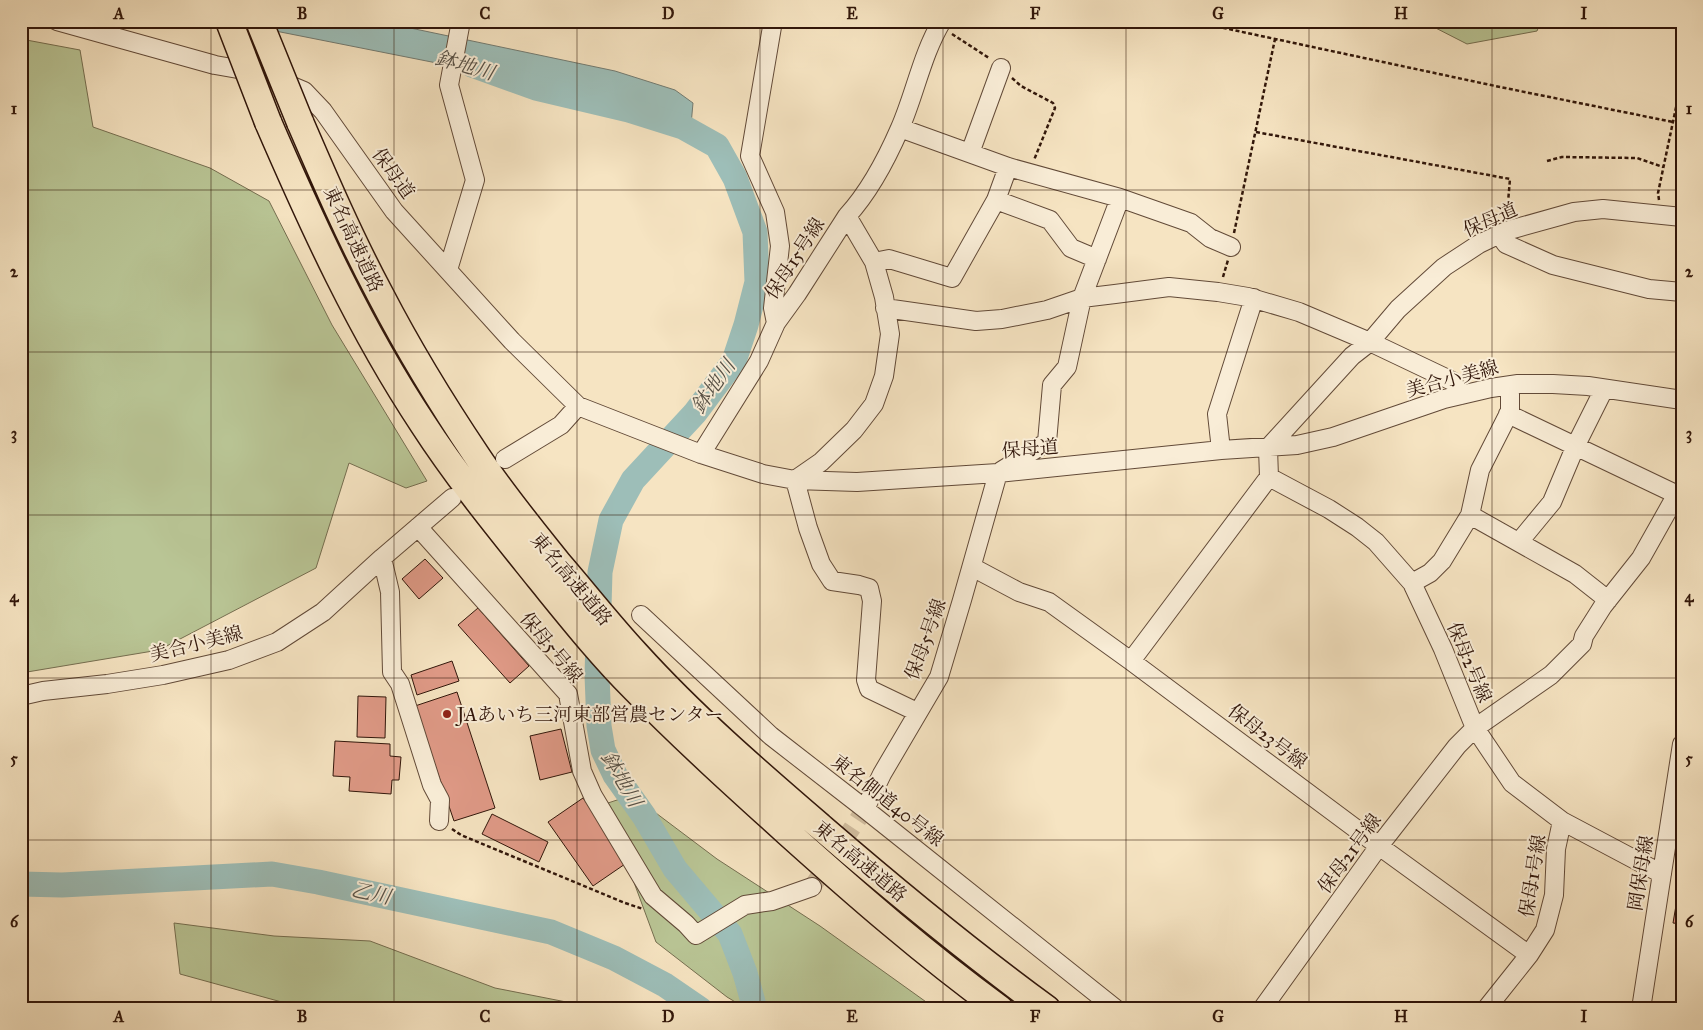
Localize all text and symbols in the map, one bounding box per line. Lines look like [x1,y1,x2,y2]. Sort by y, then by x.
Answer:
text: A [113,4,125,23]
text: B [297,4,307,23]
text: C [480,4,491,23]
text: D [662,4,675,23]
text: E [846,4,858,23]
text: F [1030,4,1041,23]
text: G [1212,4,1224,23]
text: H [1394,4,1408,23]
text: I [1581,4,1588,23]
water label: 鉢地川 [433,45,499,85]
text: 1 [11,99,18,118]
text: 1 [1686,99,1693,118]
street label: 保母道 [368,143,420,203]
street label: 東名高速道路 [319,183,388,296]
street label: 保母道 [1459,197,1521,242]
street label: 保母15号線 [760,213,829,303]
text: 2 [10,262,19,281]
text: 2 [1685,262,1694,281]
water label: 鉢地川 [686,353,741,417]
street label: 美合小美線 [1403,355,1501,402]
text: 3 [11,424,17,444]
text: 3 [1686,424,1692,444]
street label: 保母道 [1001,435,1059,462]
street label: 東名高速道路 [526,528,617,630]
text: 4 [10,587,20,607]
text: 4 [1685,587,1695,607]
street label: 保母5号線 [900,595,951,683]
street label: 保母5号線 [516,607,588,687]
street label: 保母2号線 [1442,618,1497,706]
street label: 美合小美線 [147,621,245,666]
street label: 保母23号線 [1224,699,1312,774]
place label: JAあいち三河東部営農センター [455,703,724,727]
marker: JAあいち三河東部営農センター [441,708,453,720]
water label: 鉢地川 [597,747,648,813]
text: 5 [10,749,18,768]
text: 5 [1685,749,1693,768]
street label: 東名側道40号線 [827,750,948,851]
street label: 保母21号線 [1313,809,1386,898]
street label: 東名高速道路 [810,816,912,907]
street label: 保母1号線 [1515,833,1550,919]
street label: 岡保母線 [1623,834,1658,912]
water label: 乙川 [349,877,395,909]
text: 6 [10,912,19,931]
text: 6 [1685,912,1694,931]
text: A [113,1007,125,1026]
text: B [297,1007,307,1026]
text: C [480,1007,491,1026]
text: D [662,1007,675,1026]
text: E [846,1007,858,1026]
text: F [1030,1007,1041,1026]
text: G [1212,1007,1224,1026]
text: H [1394,1007,1408,1026]
text: I [1581,1007,1588,1026]

